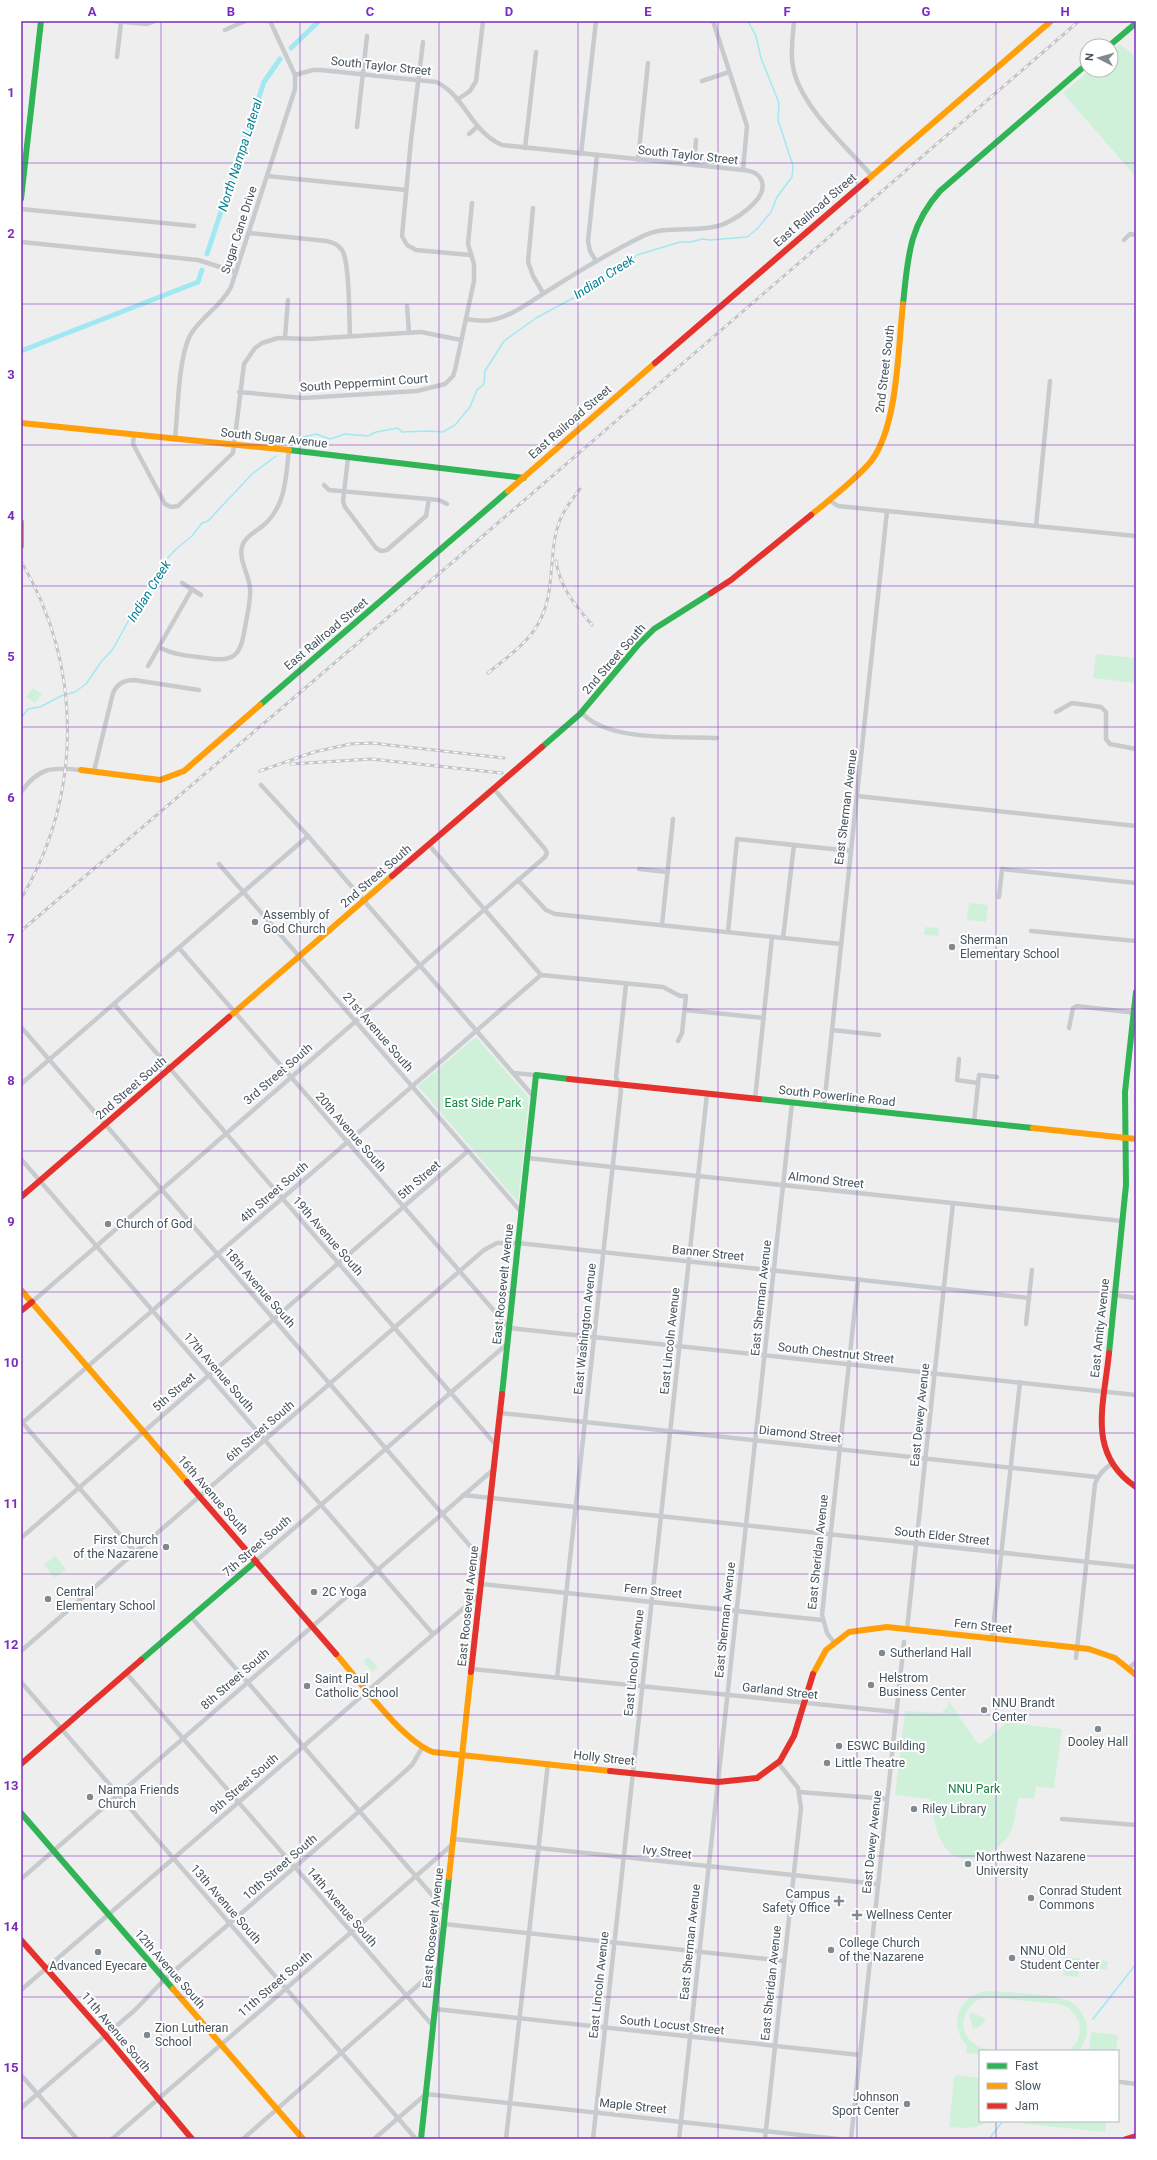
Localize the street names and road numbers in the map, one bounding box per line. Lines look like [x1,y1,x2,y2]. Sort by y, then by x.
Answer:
street label: South Taylor Street [330,54,432,78]
street label: South Taylor Street [637,143,739,167]
street label: East Railroad Street [771,170,859,250]
street label: Sugar Cane Drive [218,184,260,276]
street label: 2nd Street South [873,324,897,414]
street label: South Peppermint Court [299,372,429,394]
street label: East Railroad Street [526,382,614,462]
street label: South Sugar Avenue [220,425,328,451]
street label: East Railroad Street [281,595,371,673]
street label: 2nd Street South [580,621,648,697]
street label: East Sherman Avenue [832,748,860,866]
street label: 2nd Street South [338,842,414,910]
street label: 21st Avenue South [340,990,416,1074]
street label: 3rd Street South [241,1040,315,1108]
street label: 2nd Street South [93,1054,169,1122]
street label: South Powerline Road [778,1083,896,1109]
street label: 20th Avenue South [313,1090,389,1174]
street label: 5th Street [395,1158,443,1202]
street label: 4th Street South [237,1159,311,1225]
street label: Almond Street [787,1169,865,1191]
street label: 19th Avenue South [290,1194,366,1278]
street label: East Roosevelt Avenue [490,1223,516,1345]
street label: East Sherman Avenue [748,1239,774,1357]
street label: Banner Street [671,1242,745,1264]
street label: 18th Avenue South [222,1246,298,1330]
street label: East Washington Avenue [571,1263,599,1395]
street label: East Amity Avenue [1088,1278,1112,1378]
street label: East Lincoln Avenue [657,1287,683,1395]
street label: 17th Avenue South [181,1330,257,1414]
street label: South Chestnut Street [777,1340,895,1366]
street label: East Dewey Avenue [908,1363,932,1467]
street label: 5th Street [150,1370,198,1414]
street label: 6th Street South [223,1398,297,1464]
street label: Diamond Street [758,1423,842,1445]
street label: 16th Avenue South [175,1453,251,1537]
street label: East Sheridan Avenue [805,1494,831,1610]
street label: 7th Street South [220,1513,294,1579]
street label: South Elder Street [894,1524,990,1548]
street label: East Roosevelt Avenue [455,1545,481,1667]
street label: East Sherman Avenue [712,1561,738,1679]
street label: Fern Street [623,1581,683,1601]
street label: East Lincoln Avenue [621,1609,647,1717]
street label: Fern Street [953,1616,1013,1636]
street label: 8th Street South [198,1646,272,1712]
street label: Garland Street [741,1680,819,1702]
street label: Holly Street [573,1748,635,1768]
street label: 9th Street South [207,1751,281,1817]
street label: East Dewey Avenue [860,1790,884,1894]
street label: 10th Street South [240,1831,320,1903]
street label: Ivy Street [642,1842,692,1862]
street label: 13th Avenue South [188,1862,264,1946]
street label: 14th Avenue South [304,1865,380,1949]
street label: East Roosevelt Avenue [420,1867,446,1989]
street label: East Sherman Avenue [677,1883,703,2001]
street label: East Sheridan Avenue [758,1925,784,2041]
street label: 12th Avenue South [132,1927,208,2011]
street label: East Lincoln Avenue [586,1931,612,2039]
street label: 11th Street South [235,1948,315,2020]
street label: 11th Avenue South [78,1989,154,2075]
street label: South Locust Street [619,2013,725,2037]
street label: Maple Street [599,2096,667,2117]

